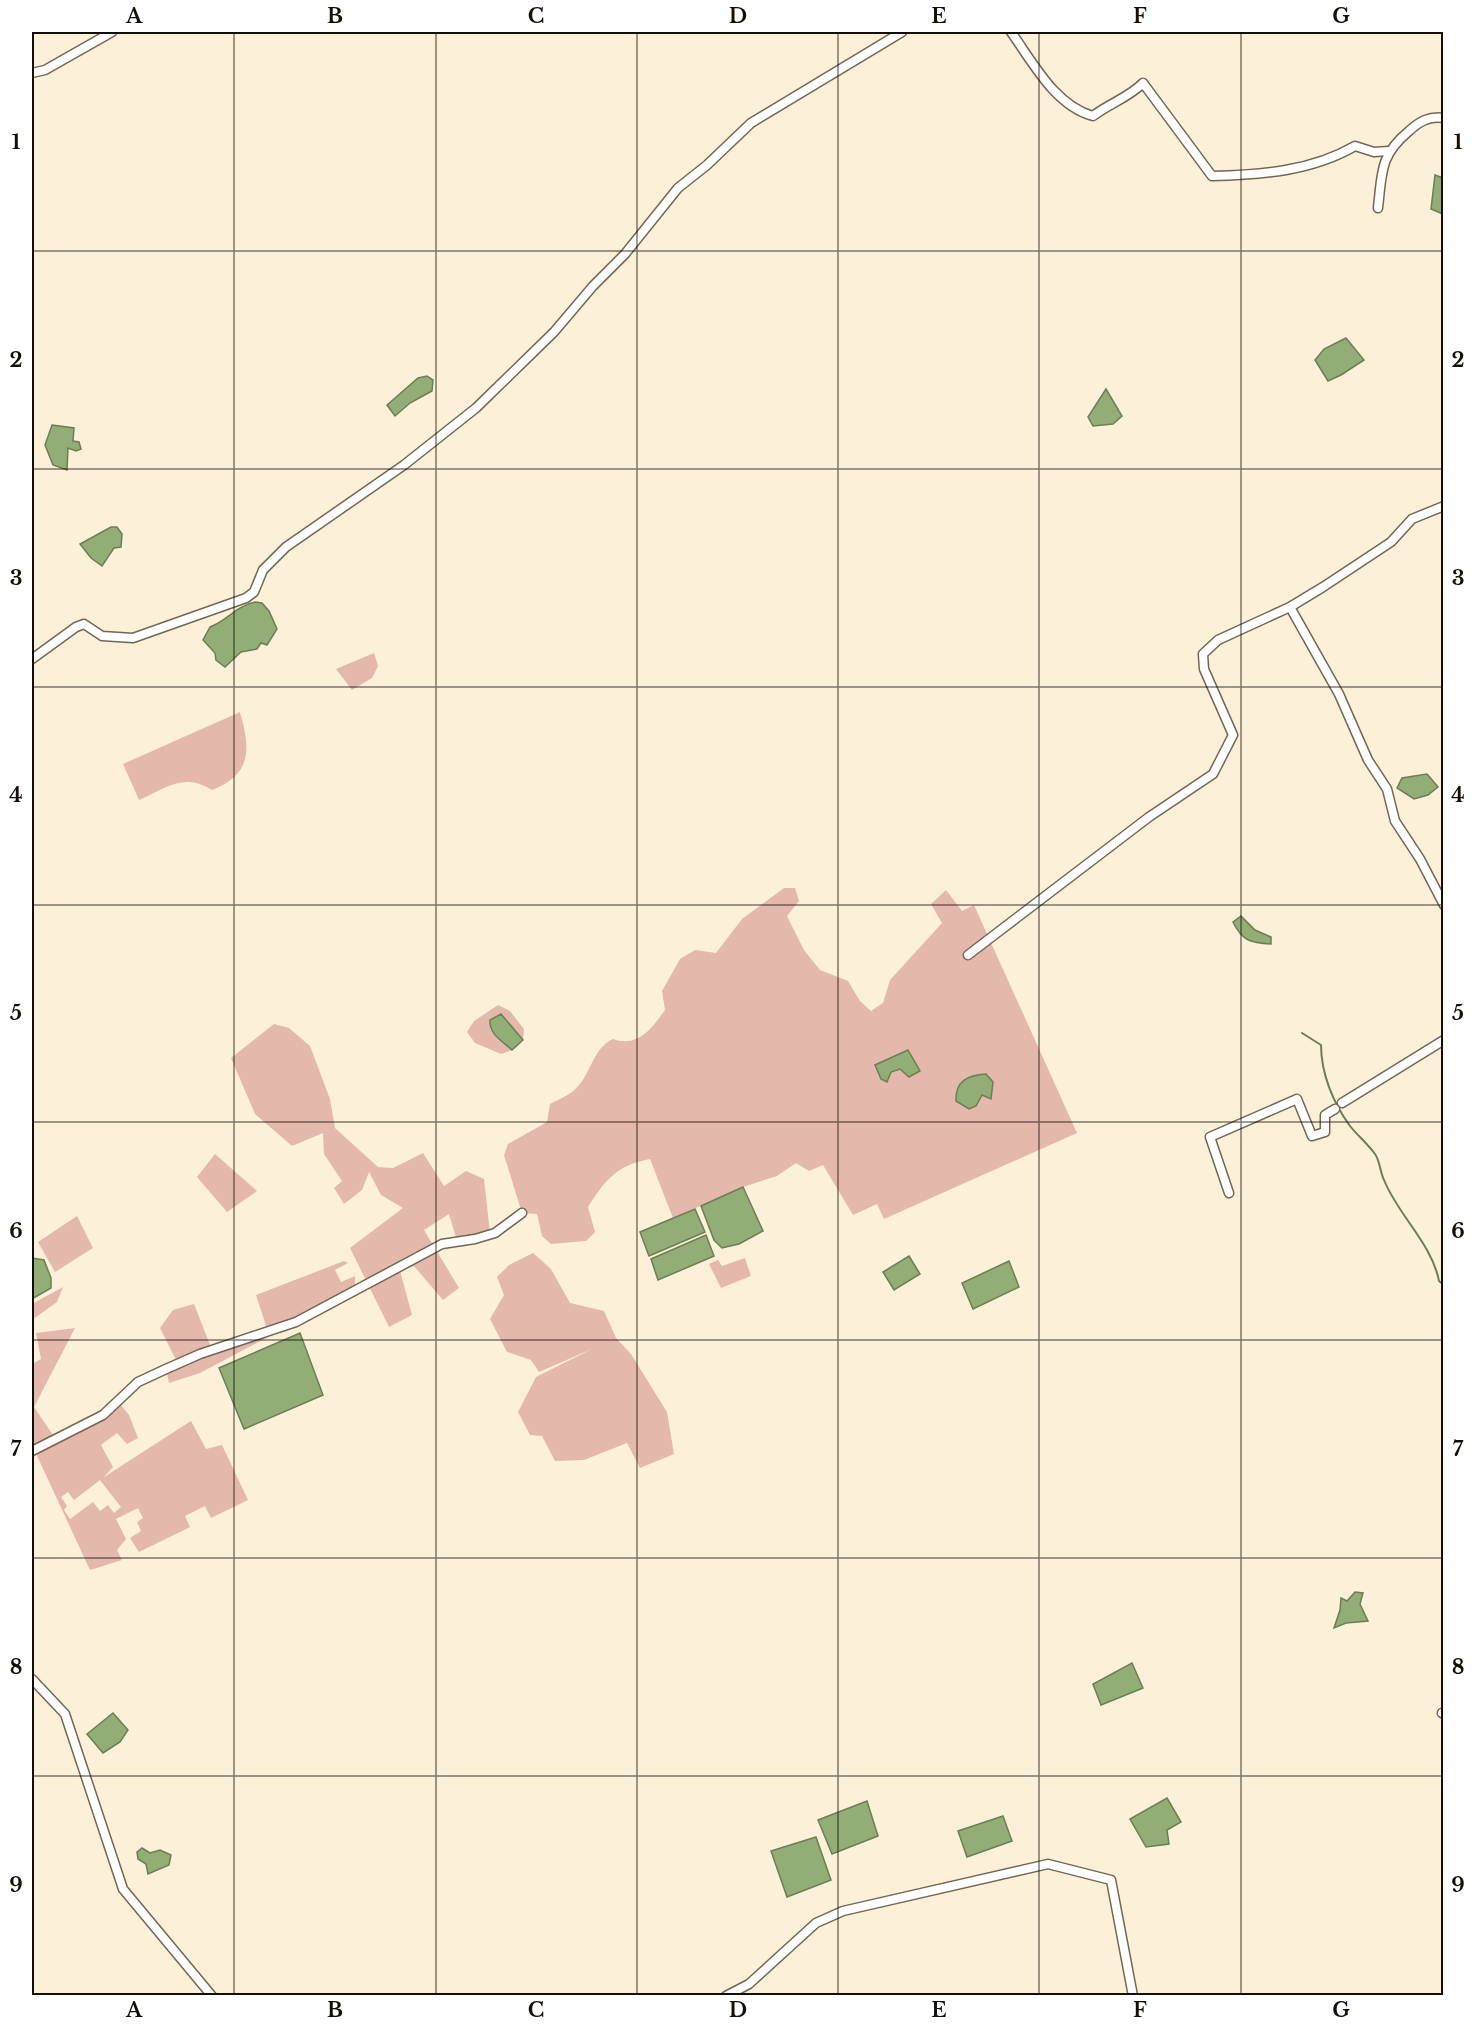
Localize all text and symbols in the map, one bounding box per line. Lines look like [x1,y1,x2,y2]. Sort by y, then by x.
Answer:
text: A [125,4,143,28]
text: B [327,4,343,28]
text: C [528,4,544,28]
text: D [729,4,747,28]
text: E [931,4,947,28]
text: F [1133,4,1147,28]
text: G [1332,4,1350,28]
text: 1 [12,130,21,154]
text: 1 [1454,130,1463,154]
text: 2 [9,348,23,372]
text: 2 [1451,348,1465,372]
text: 3 [10,566,22,590]
text: 3 [1452,566,1464,590]
text: 4 [9,783,23,807]
text: 4 [1451,783,1465,807]
text: 5 [10,1001,22,1025]
text: 5 [1452,1001,1464,1025]
text: 6 [9,1219,23,1243]
text: 6 [1451,1219,1465,1243]
text: 7 [11,1437,22,1461]
text: 7 [1453,1437,1464,1461]
text: 8 [10,1655,22,1679]
text: 8 [1452,1655,1464,1679]
text: 9 [9,1873,23,1897]
text: 9 [1451,1873,1465,1897]
text: A [125,1998,143,2022]
text: B [327,1998,343,2022]
text: C [528,1998,544,2022]
text: D [729,1998,747,2022]
text: E [931,1998,947,2022]
text: F [1133,1998,1147,2022]
text: G [1332,1998,1350,2022]

